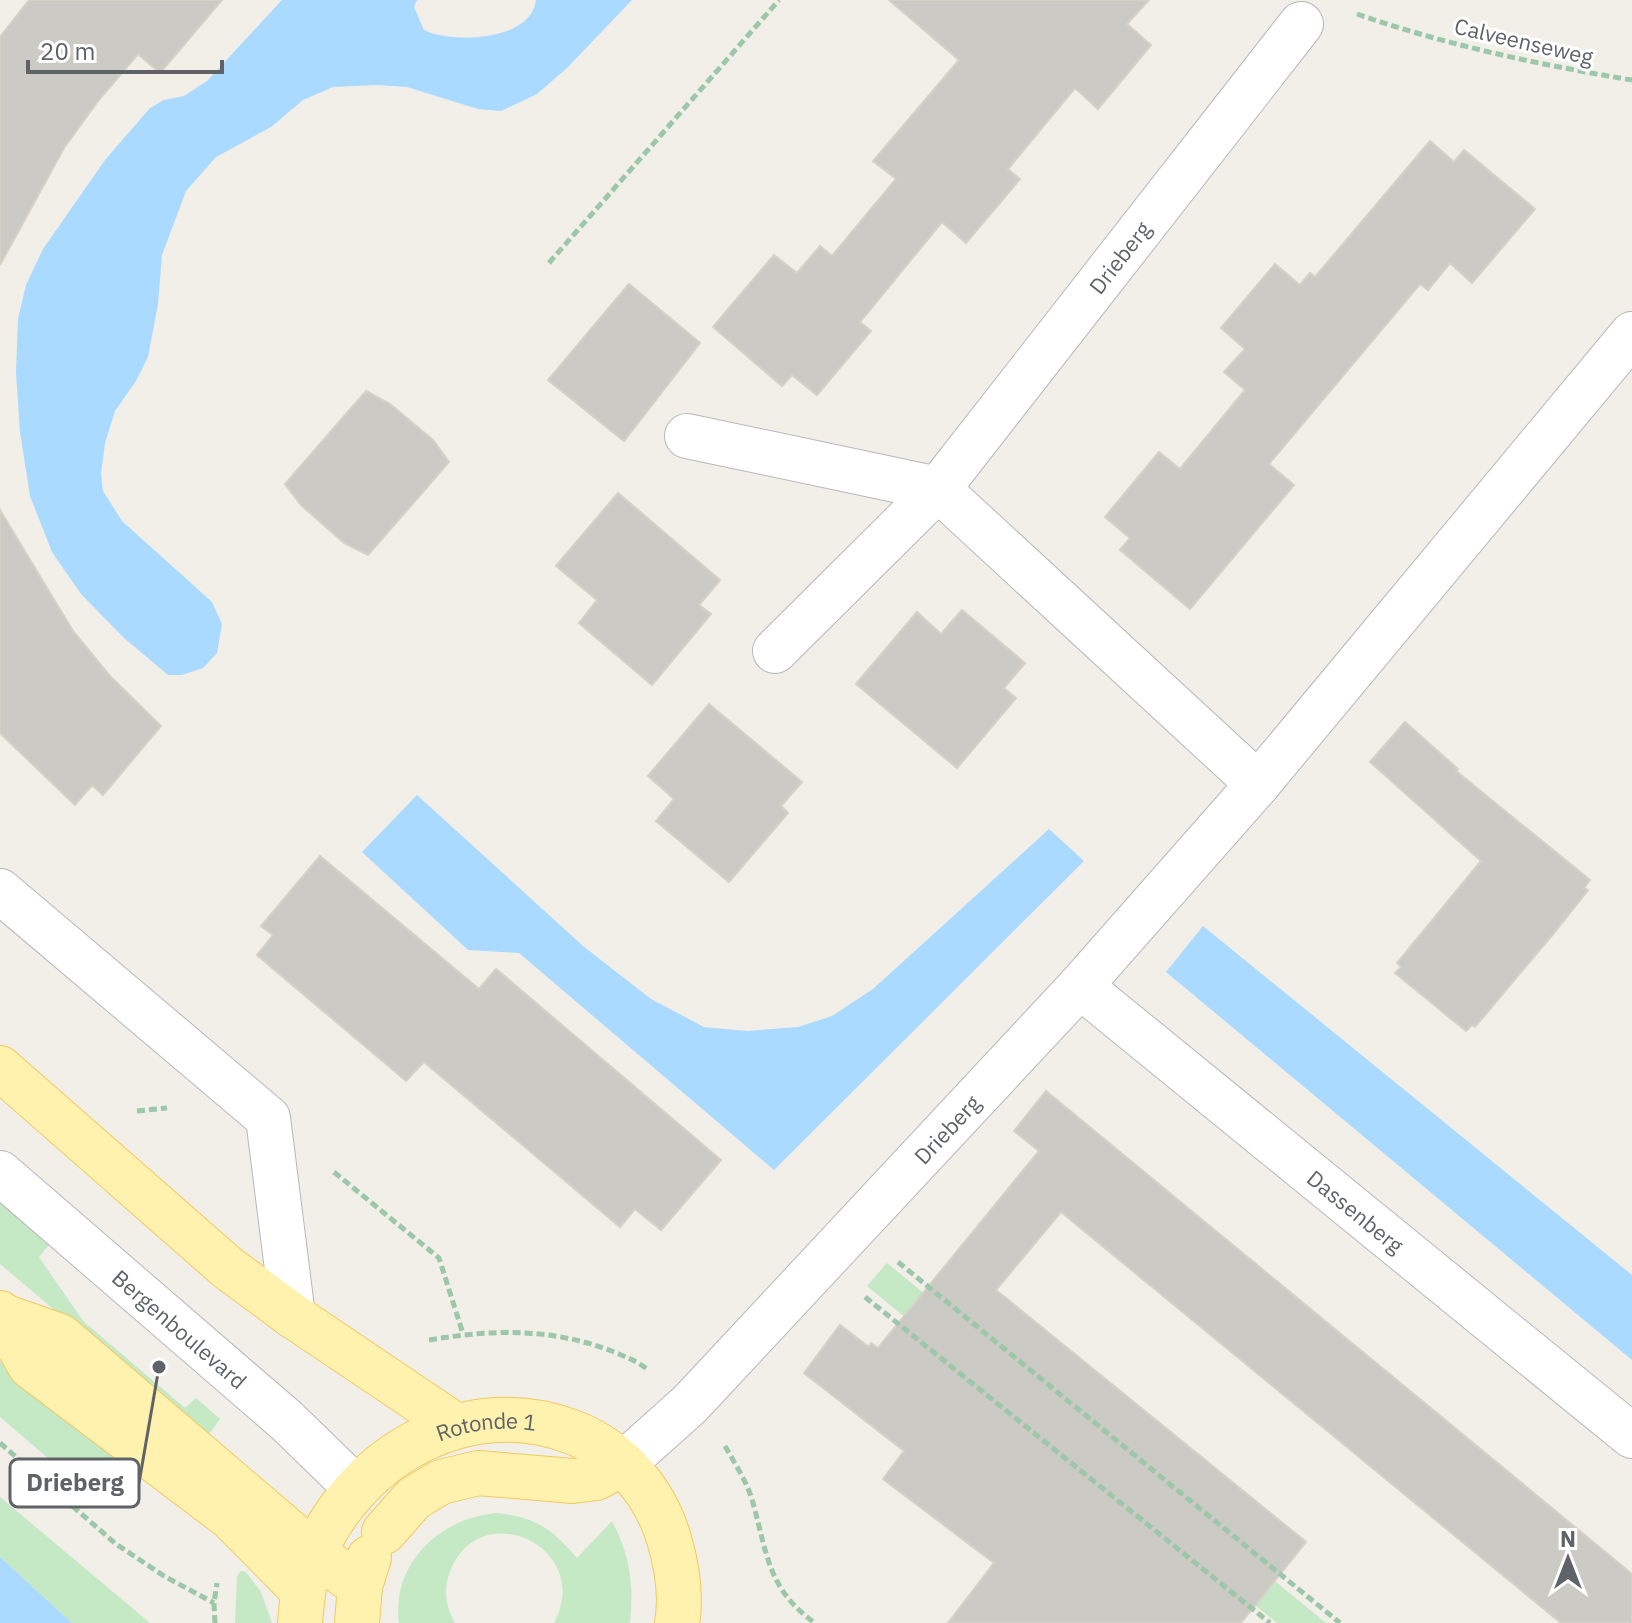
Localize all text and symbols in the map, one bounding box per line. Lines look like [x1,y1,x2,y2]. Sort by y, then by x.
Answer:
street label: Calveenseweg [1452,11,1597,71]
scale bar [28,24,222,74]
text: 20 m [40,35,95,67]
street label: Drieberg [1082,215,1157,299]
street label: Drieberg [907,1088,986,1170]
street label: Dassenberg [1302,1163,1411,1259]
street label: Bergenboulevard [107,1262,253,1395]
street label: Rotonde 1 [432,1405,538,1447]
callout: Drieberg [10,1459,139,1507]
text: Drieberg [26,1466,124,1498]
north arrow [1528,1519,1608,1599]
text: N [1560,1524,1576,1553]

